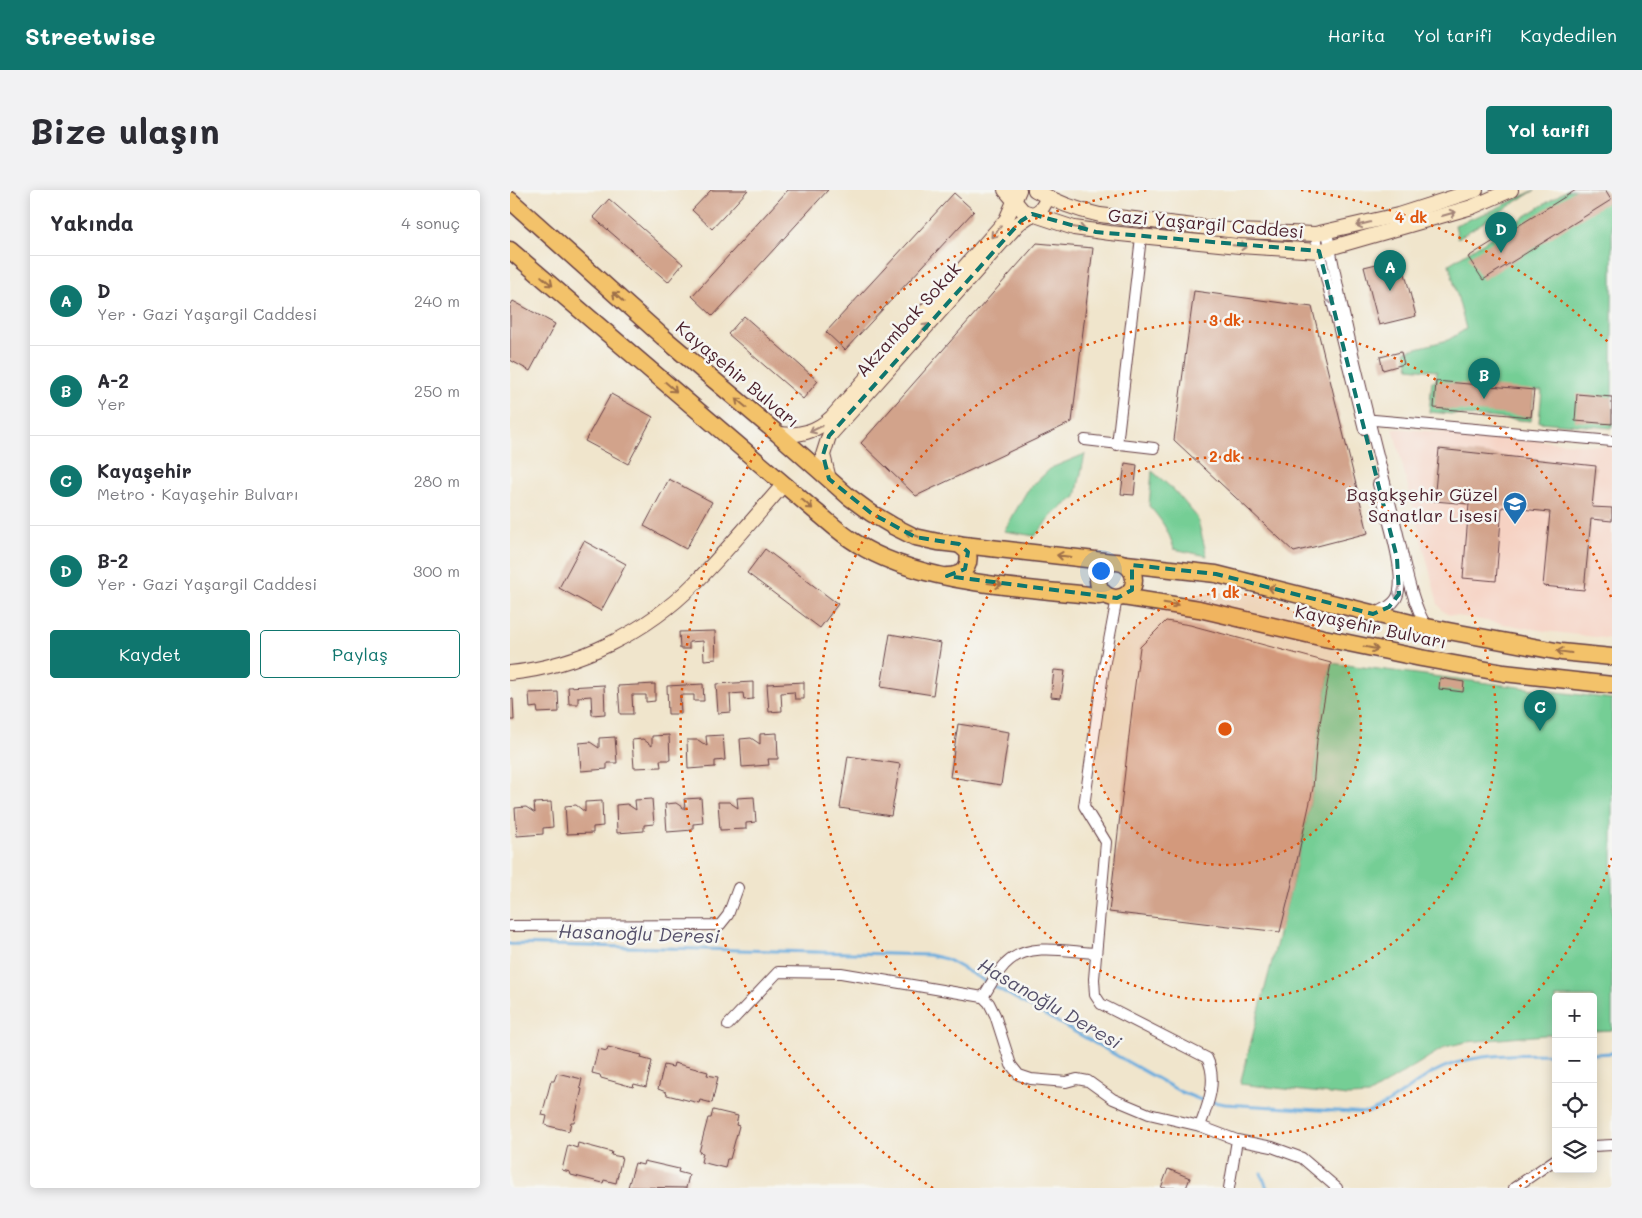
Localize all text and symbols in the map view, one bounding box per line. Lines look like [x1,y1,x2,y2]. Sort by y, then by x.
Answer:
text: Streetwise [25,20,155,51]
text: Harita [1328,23,1385,47]
text: Yol tarifi [1413,23,1492,47]
text: Kaydedilen [1520,23,1617,47]
button: Yol tarifi [1486,106,1612,154]
text: Bize ulaşın [30,107,220,153]
street label: Gazi Yaşargil Caddesi [1107,202,1305,244]
text: 4 dk [1395,207,1427,227]
one-way arrow [1441,208,1457,218]
text: Yakında [50,209,134,236]
text: 4 sonuç [401,212,460,233]
pin: D [1485,212,1517,253]
one-way arrow [1355,220,1371,229]
one-way arrow [1070,224,1086,233]
one-way arrow [990,225,1001,238]
one-way arrow [1232,241,1248,251]
pin: A [1374,250,1406,291]
street label: Akzambak Sokak [850,256,966,382]
one-way arrow [541,276,554,287]
text: D [97,278,111,303]
text: A [60,290,72,311]
text: 240 m [414,290,460,311]
one-way arrow [1326,290,1336,306]
one-way arrow [612,291,625,303]
text: Yer · Gazi Yaşargil Caddesi [97,303,317,324]
text: 3 dk [1209,310,1241,330]
street label: Kayaşehir Bulvarı [671,315,805,433]
one-way arrow [918,322,930,335]
pin: B [1468,358,1500,399]
text: A-2 [97,368,129,393]
text: B [61,380,71,401]
text: 250 m [414,380,460,401]
one-way arrow [664,381,677,392]
text: Yer [97,393,125,414]
one-way arrow [735,398,748,409]
one-way arrow [808,424,823,434]
text: 2 dk [1209,446,1241,466]
text: Kayaşehir [97,458,192,483]
text: C [60,470,72,491]
text: 280 m [414,470,460,491]
place label: Başakşehir Güzel Sanatlar Lisesi [1347,482,1498,527]
text: Metro · Kayaşehir Bulvarı [97,483,299,504]
school or university icon: Başakşehir Güzel Sanatlar Lisesi [1502,491,1528,525]
one-way arrow [801,498,814,510]
one-way arrow [905,529,920,539]
text: B-2 [97,548,128,573]
one-way arrow [1057,551,1073,561]
your location [1088,558,1114,584]
text: D [60,560,72,581]
text: 300 m [413,560,460,581]
text: Yer · Gazi Yaşargil Caddesi [97,573,317,594]
one-way arrow [987,579,1003,589]
text: 1 dk [1210,582,1240,602]
one-way arrow [1393,583,1403,599]
one-way arrow [1267,584,1283,593]
street label: Kayaşehir Bulvarı [1293,598,1449,654]
one-way arrow [1163,600,1179,610]
button: Kaydet [50,630,250,678]
button: Paylaş [260,630,460,678]
one-way arrow [1363,644,1379,653]
one-way arrow [1556,647,1572,657]
pin: C [1524,690,1556,731]
centre of rings [1216,720,1234,738]
water label: Hasanoğlu Deresi [558,918,720,948]
water label: Hasanoğlu Deresi [974,952,1126,1054]
map controls [1552,993,1597,1173]
button: + [1552,993,1597,1038]
button: − [1552,1038,1597,1083]
button: locate [1552,1083,1597,1128]
button: layers [1552,1128,1597,1173]

